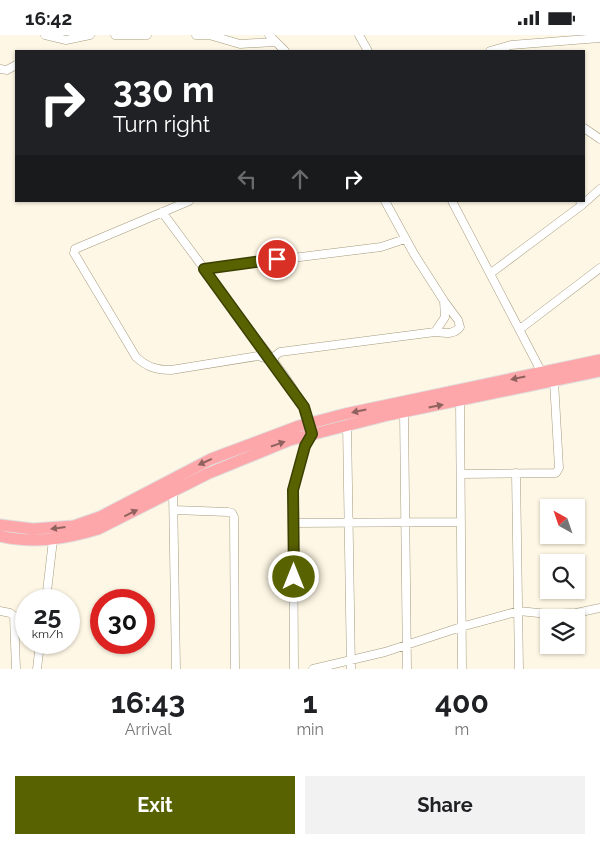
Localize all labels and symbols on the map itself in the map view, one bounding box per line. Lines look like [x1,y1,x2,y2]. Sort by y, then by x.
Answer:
pin [256,238,298,280]
one-way arrow [511,374,526,382]
one-way arrow [428,401,444,409]
one-way arrow [351,407,367,415]
one-way arrow [271,440,286,448]
one-way arrow [198,458,212,466]
north arrow [540,499,585,544]
one-way arrow [123,508,138,517]
one-way arrow [50,524,66,532]
position arrow [267,550,319,602]
speed limit sign: 30 [90,589,155,654]

